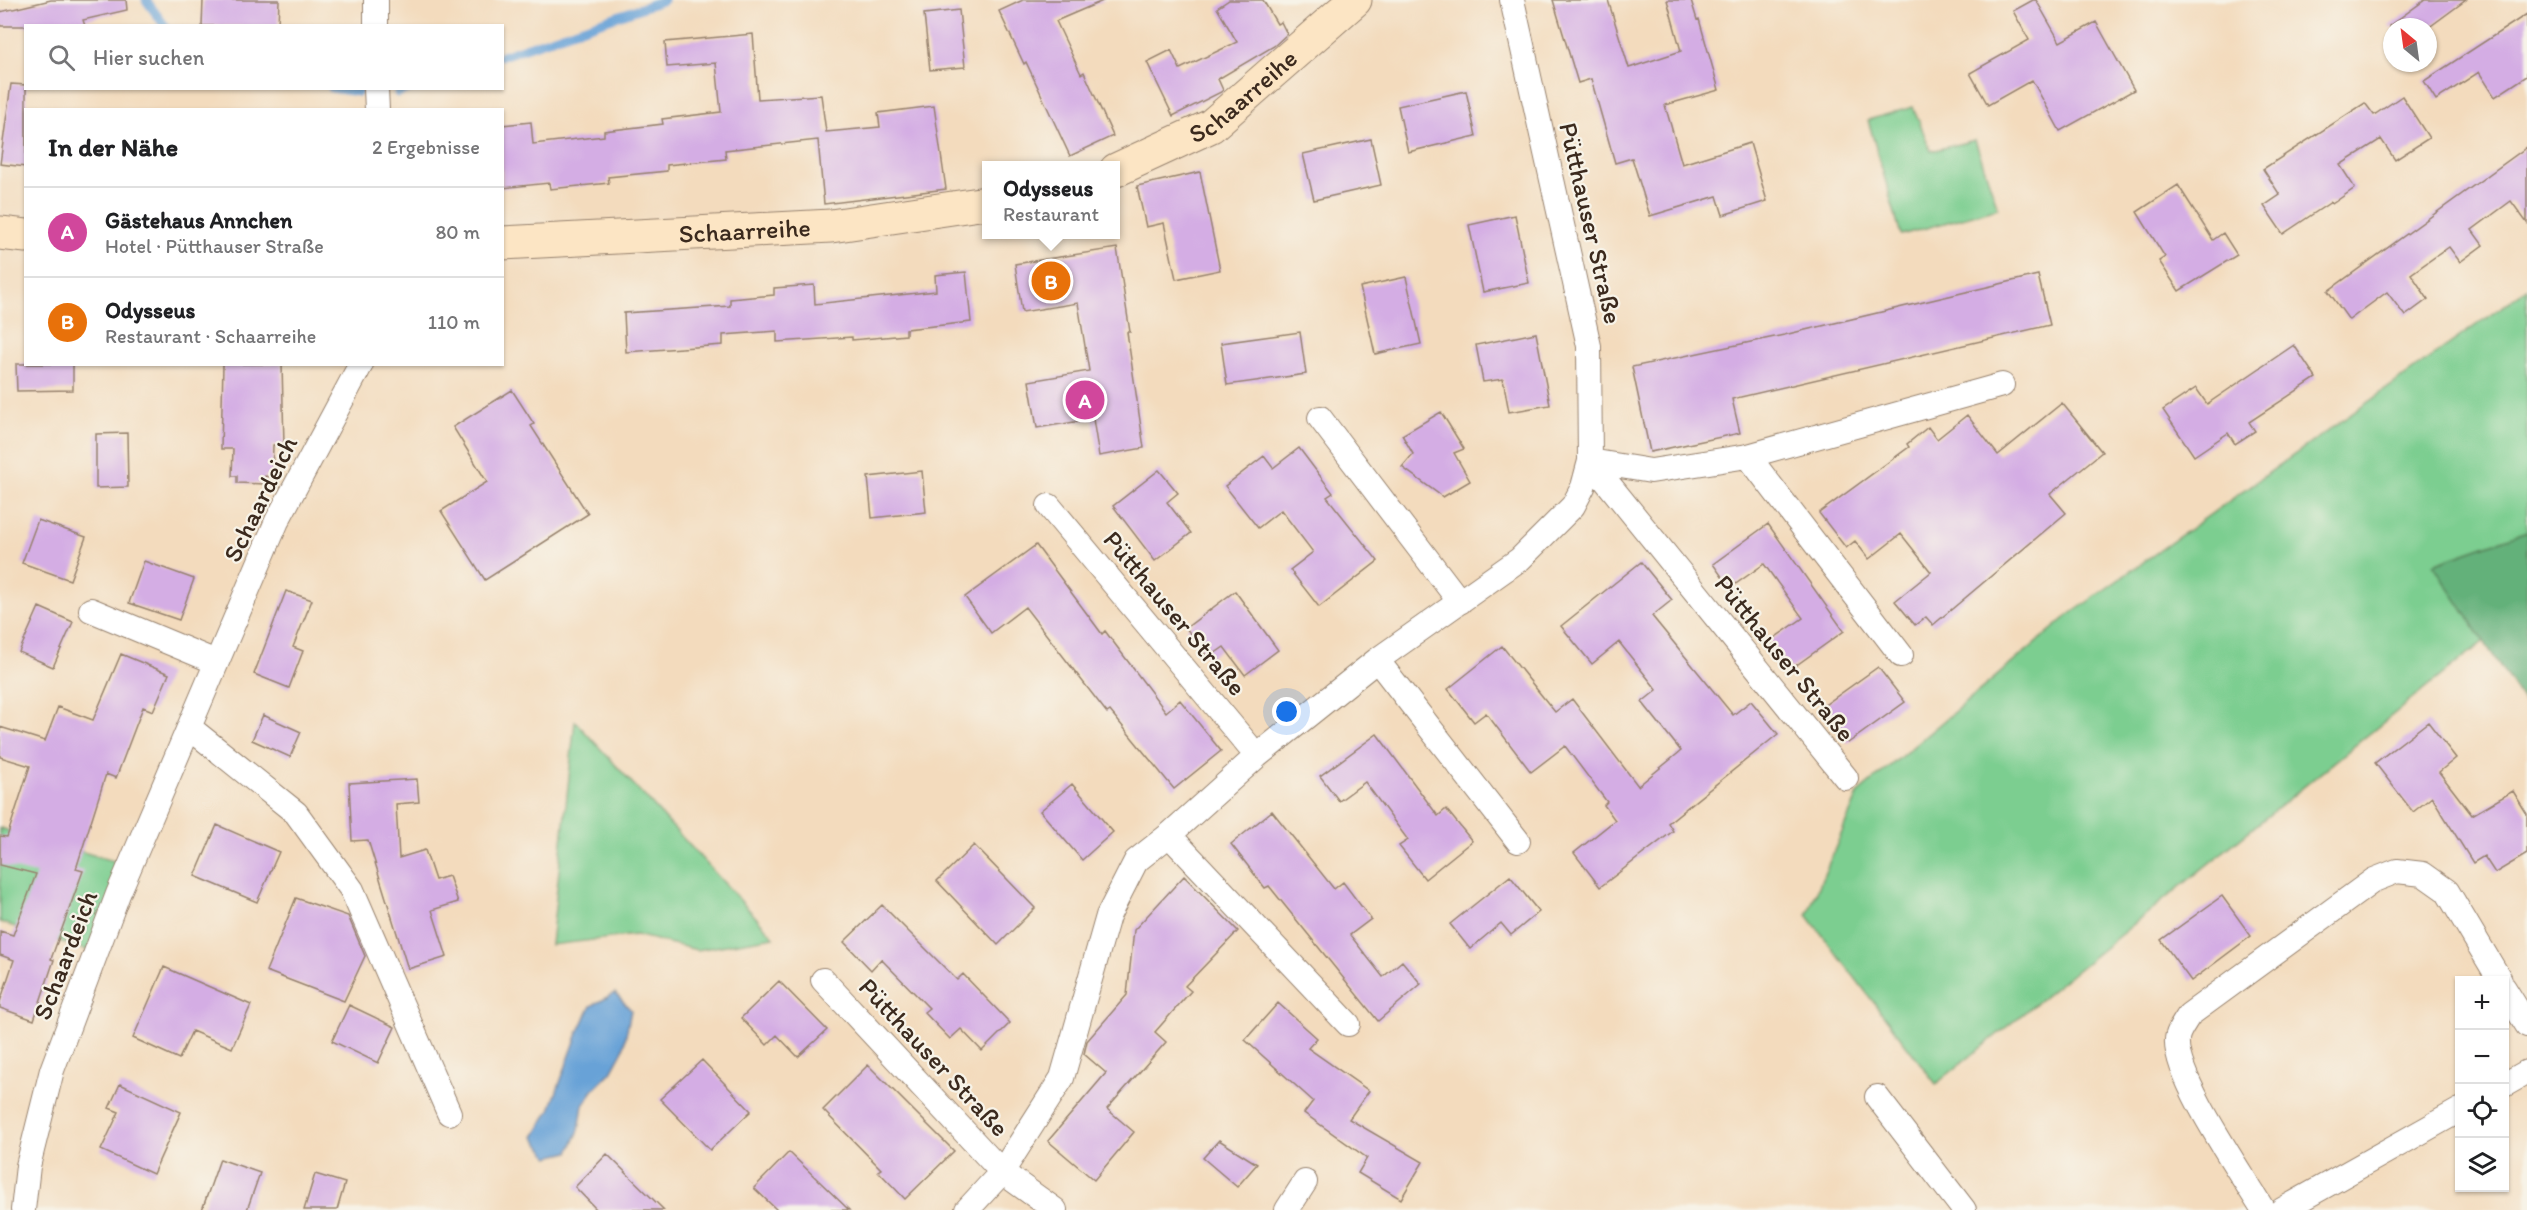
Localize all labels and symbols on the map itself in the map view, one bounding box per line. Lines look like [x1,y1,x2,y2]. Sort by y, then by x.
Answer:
north arrow [2383,18,2437,72]
street label: Schaarreihe [1184,42,1304,150]
street label: Pütthauser Straße [1552,119,1630,327]
street label: Schaarreihe [678,211,811,250]
pin: B [1032,258,1070,304]
pin: A [1066,378,1104,422]
street label: Schaardeich [216,431,304,567]
street label: Pütthauser Straße [1097,524,1253,702]
street label: Pütthauser Straße [1708,568,1862,748]
your location [1272,697,1301,726]
street label: Schaardeich [26,886,104,1024]
street label: Pütthauser Straße [852,971,1016,1143]

